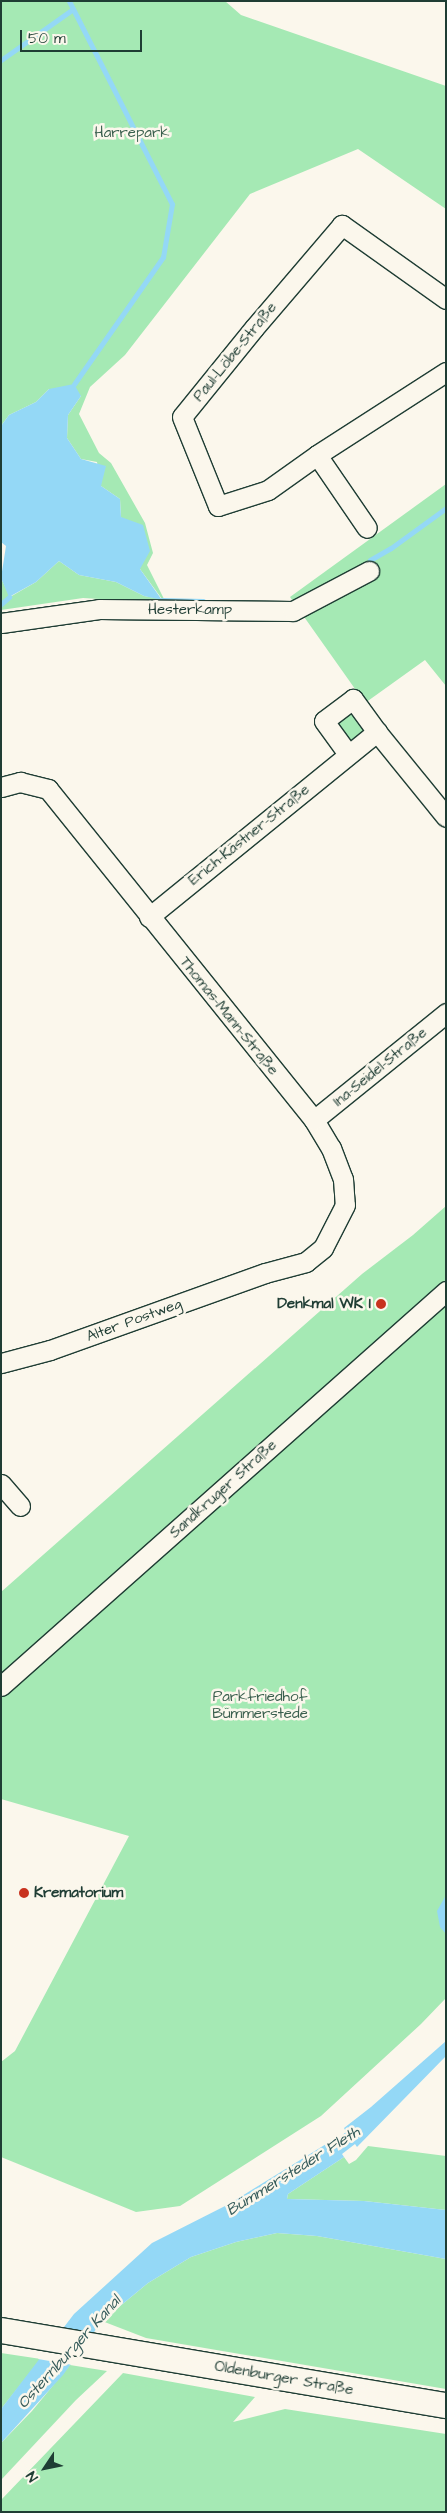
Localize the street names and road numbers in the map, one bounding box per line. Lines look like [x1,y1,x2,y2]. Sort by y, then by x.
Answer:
street label: Paul-Löbe-Straße [190,299,280,405]
street label: Hesterkamp [148,601,232,619]
street label: Erich-Kästner-Straße [185,781,313,889]
street label: Thomas-Mann-Straße [176,953,282,1079]
street label: Ina-Seidel-Straße [330,1024,430,1110]
street label: Alter Postweg [84,1294,184,1346]
street label: Sandkruger Straße [166,1436,280,1542]
street label: Oldenburger Straße [213,2357,355,2399]

